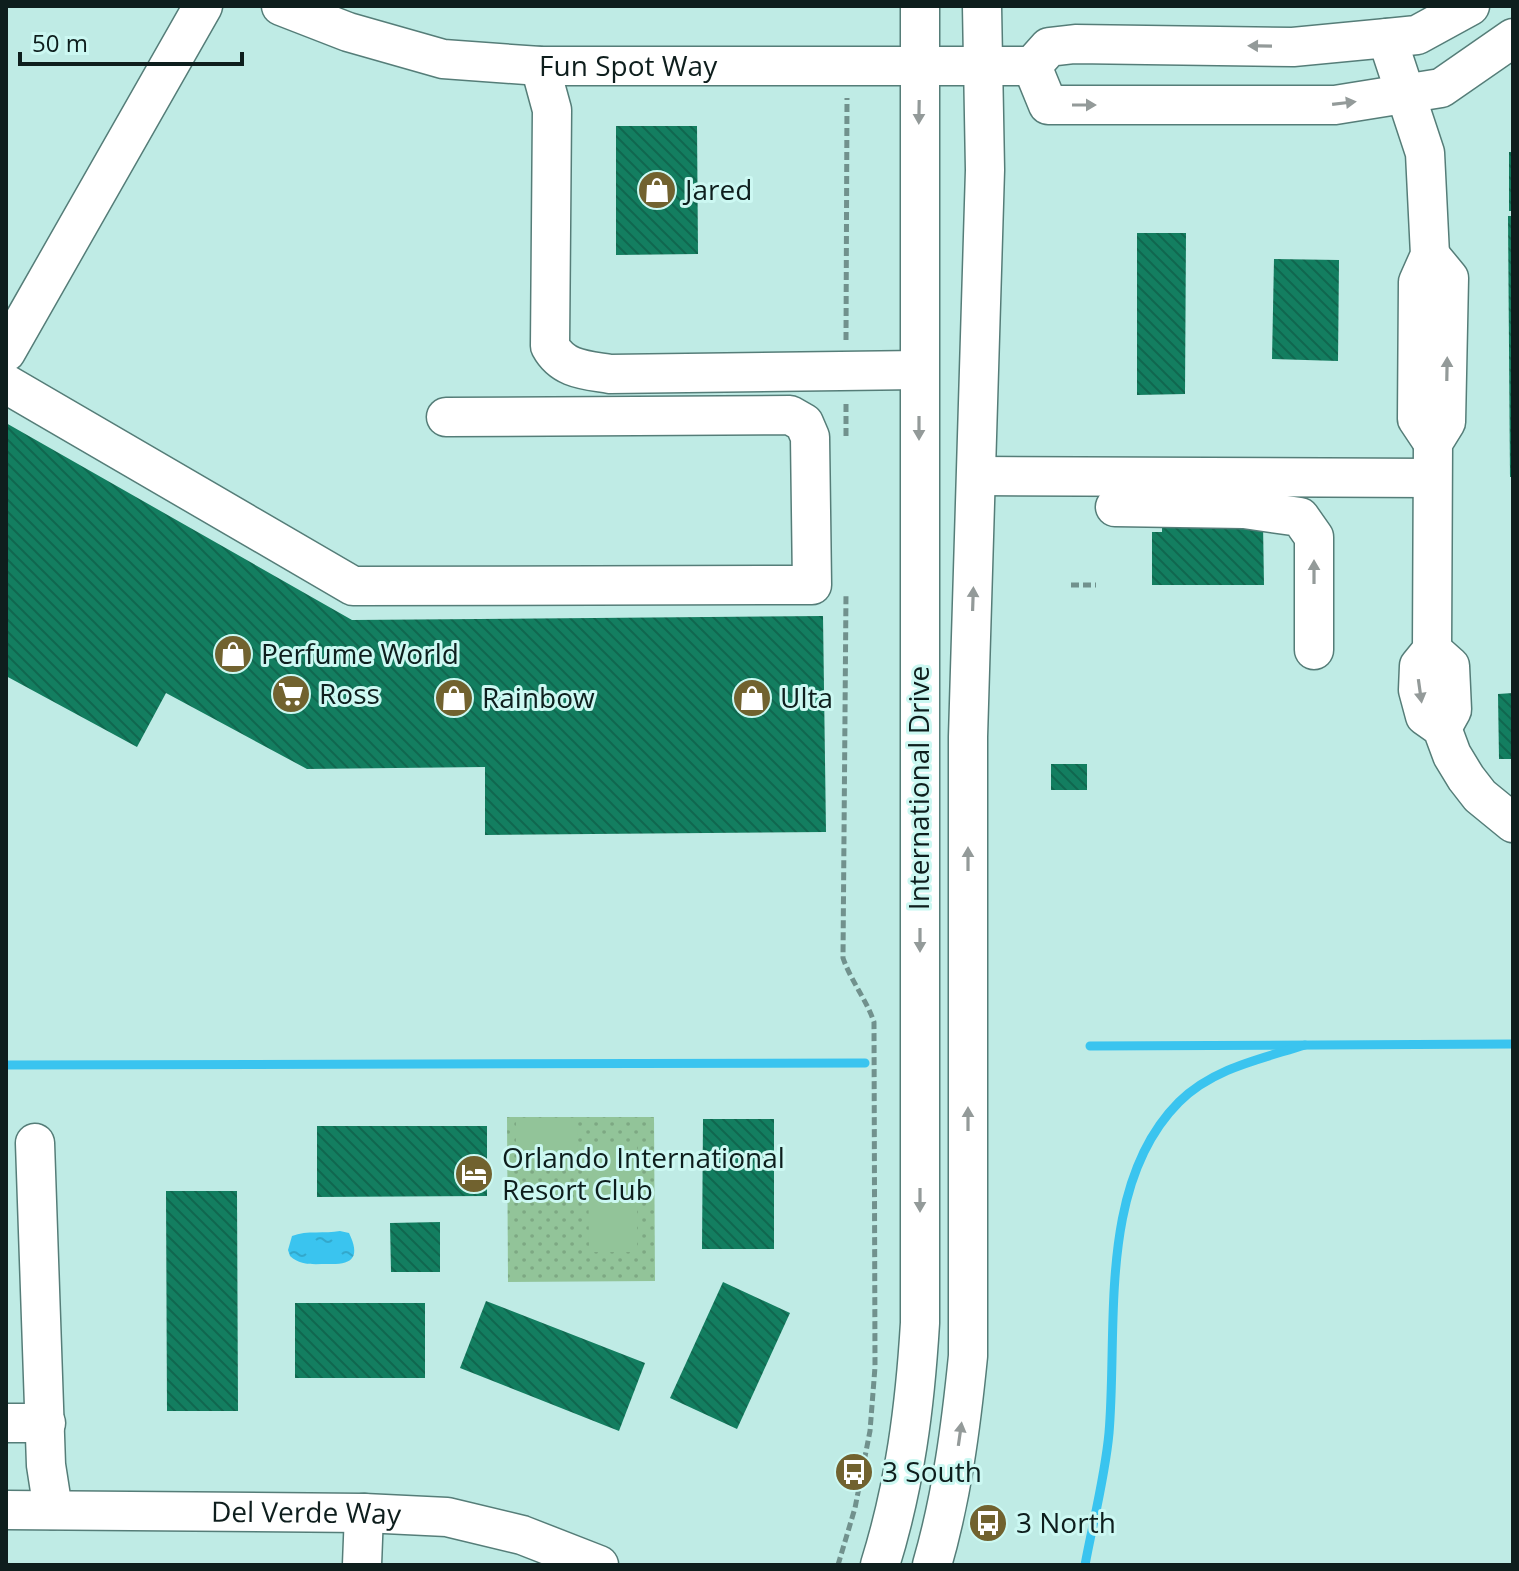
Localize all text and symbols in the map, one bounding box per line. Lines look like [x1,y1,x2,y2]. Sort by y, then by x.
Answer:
scale bar [20,16,242,66]
text: 50 m [32,26,88,59]
one-way arrow [1247,40,1272,53]
street label: Fun Spot Way [539,46,718,84]
one-way arrow [1331,97,1356,110]
one-way arrow [1072,99,1097,111]
one-way arrow [913,100,925,125]
shop icon: Jared [636,169,678,211]
place label: Jared [682,170,752,208]
one-way arrow [1441,356,1454,381]
one-way arrow [913,416,925,441]
one-way arrow [1308,559,1320,584]
one-way arrow [966,586,979,611]
shop icon: Perfume World [212,633,254,675]
place label: Perfume World [261,634,459,672]
street label: International Drive [899,666,937,910]
supermarket icon: Ross [270,673,312,715]
place label: Ross [319,674,380,712]
shop icon: Rainbow [433,677,475,719]
shop icon: Ulta [731,677,773,719]
place label: Rainbow [482,678,595,716]
place label: Ulta [780,678,833,716]
one-way arrow [1414,679,1427,704]
one-way arrow [962,846,974,871]
one-way arrow [914,928,926,953]
one-way arrow [962,1106,974,1131]
place label: Orlando International Resort Club [502,1138,785,1208]
hotel icon: Orlando International Resort Club [453,1153,495,1195]
one-way arrow [914,1188,926,1213]
one-way arrow [954,1421,967,1446]
bus stop icon: 3 South [833,1451,875,1493]
place label: 3 South [882,1452,982,1490]
street label: Del Verde Way [211,1492,403,1533]
bus stop icon: 3 North [967,1502,1009,1544]
place label: 3 North [1016,1503,1116,1541]

